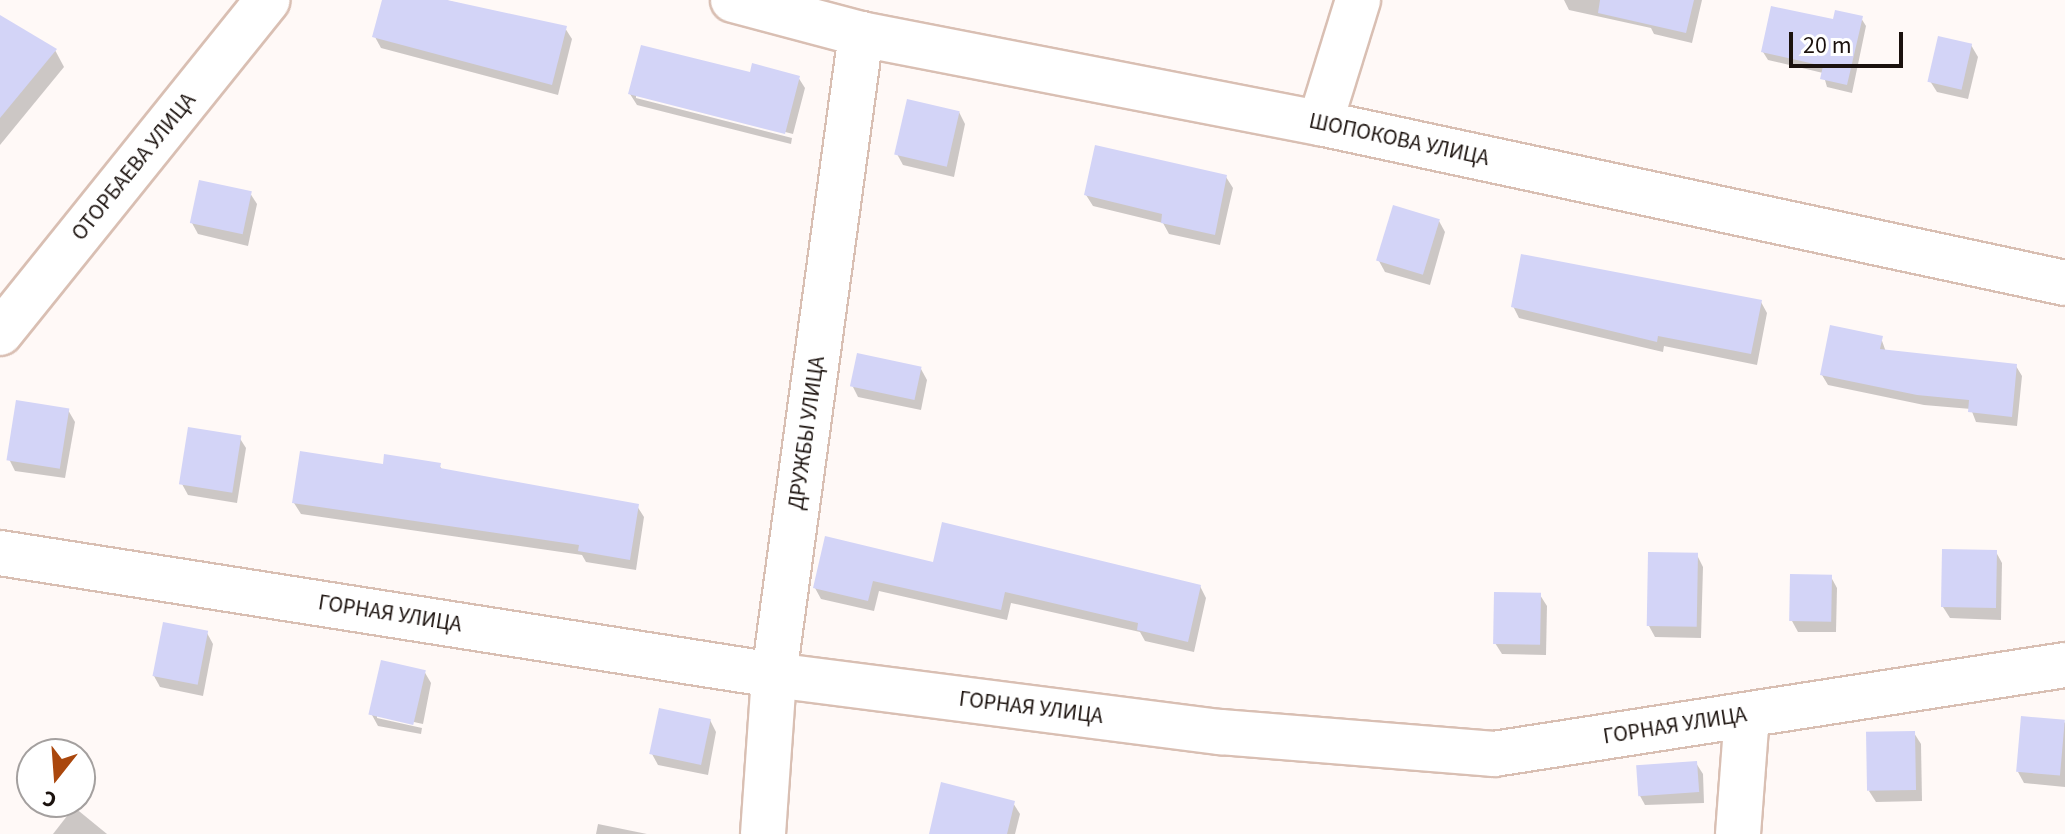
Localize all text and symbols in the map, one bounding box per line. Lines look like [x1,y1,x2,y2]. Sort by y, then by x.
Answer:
scale bar [1793,16,1907,66]
text: 20 m [1803,28,1852,63]
street label: ОТОРБАЕВА УЛИЦА [66,88,202,246]
street label: ШОПОКОВА УЛИЦА [1307,108,1491,172]
street label: ДРУЖБЫ УЛИЦА [783,355,831,511]
street label: ГОРНАЯ УЛИЦА [316,590,464,638]
street label: ГОРНАЯ УЛИЦА [957,686,1105,730]
street label: ГОРНАЯ УЛИЦА [1601,702,1749,750]
north arrow [16,738,96,818]
text: С [39,782,60,816]

